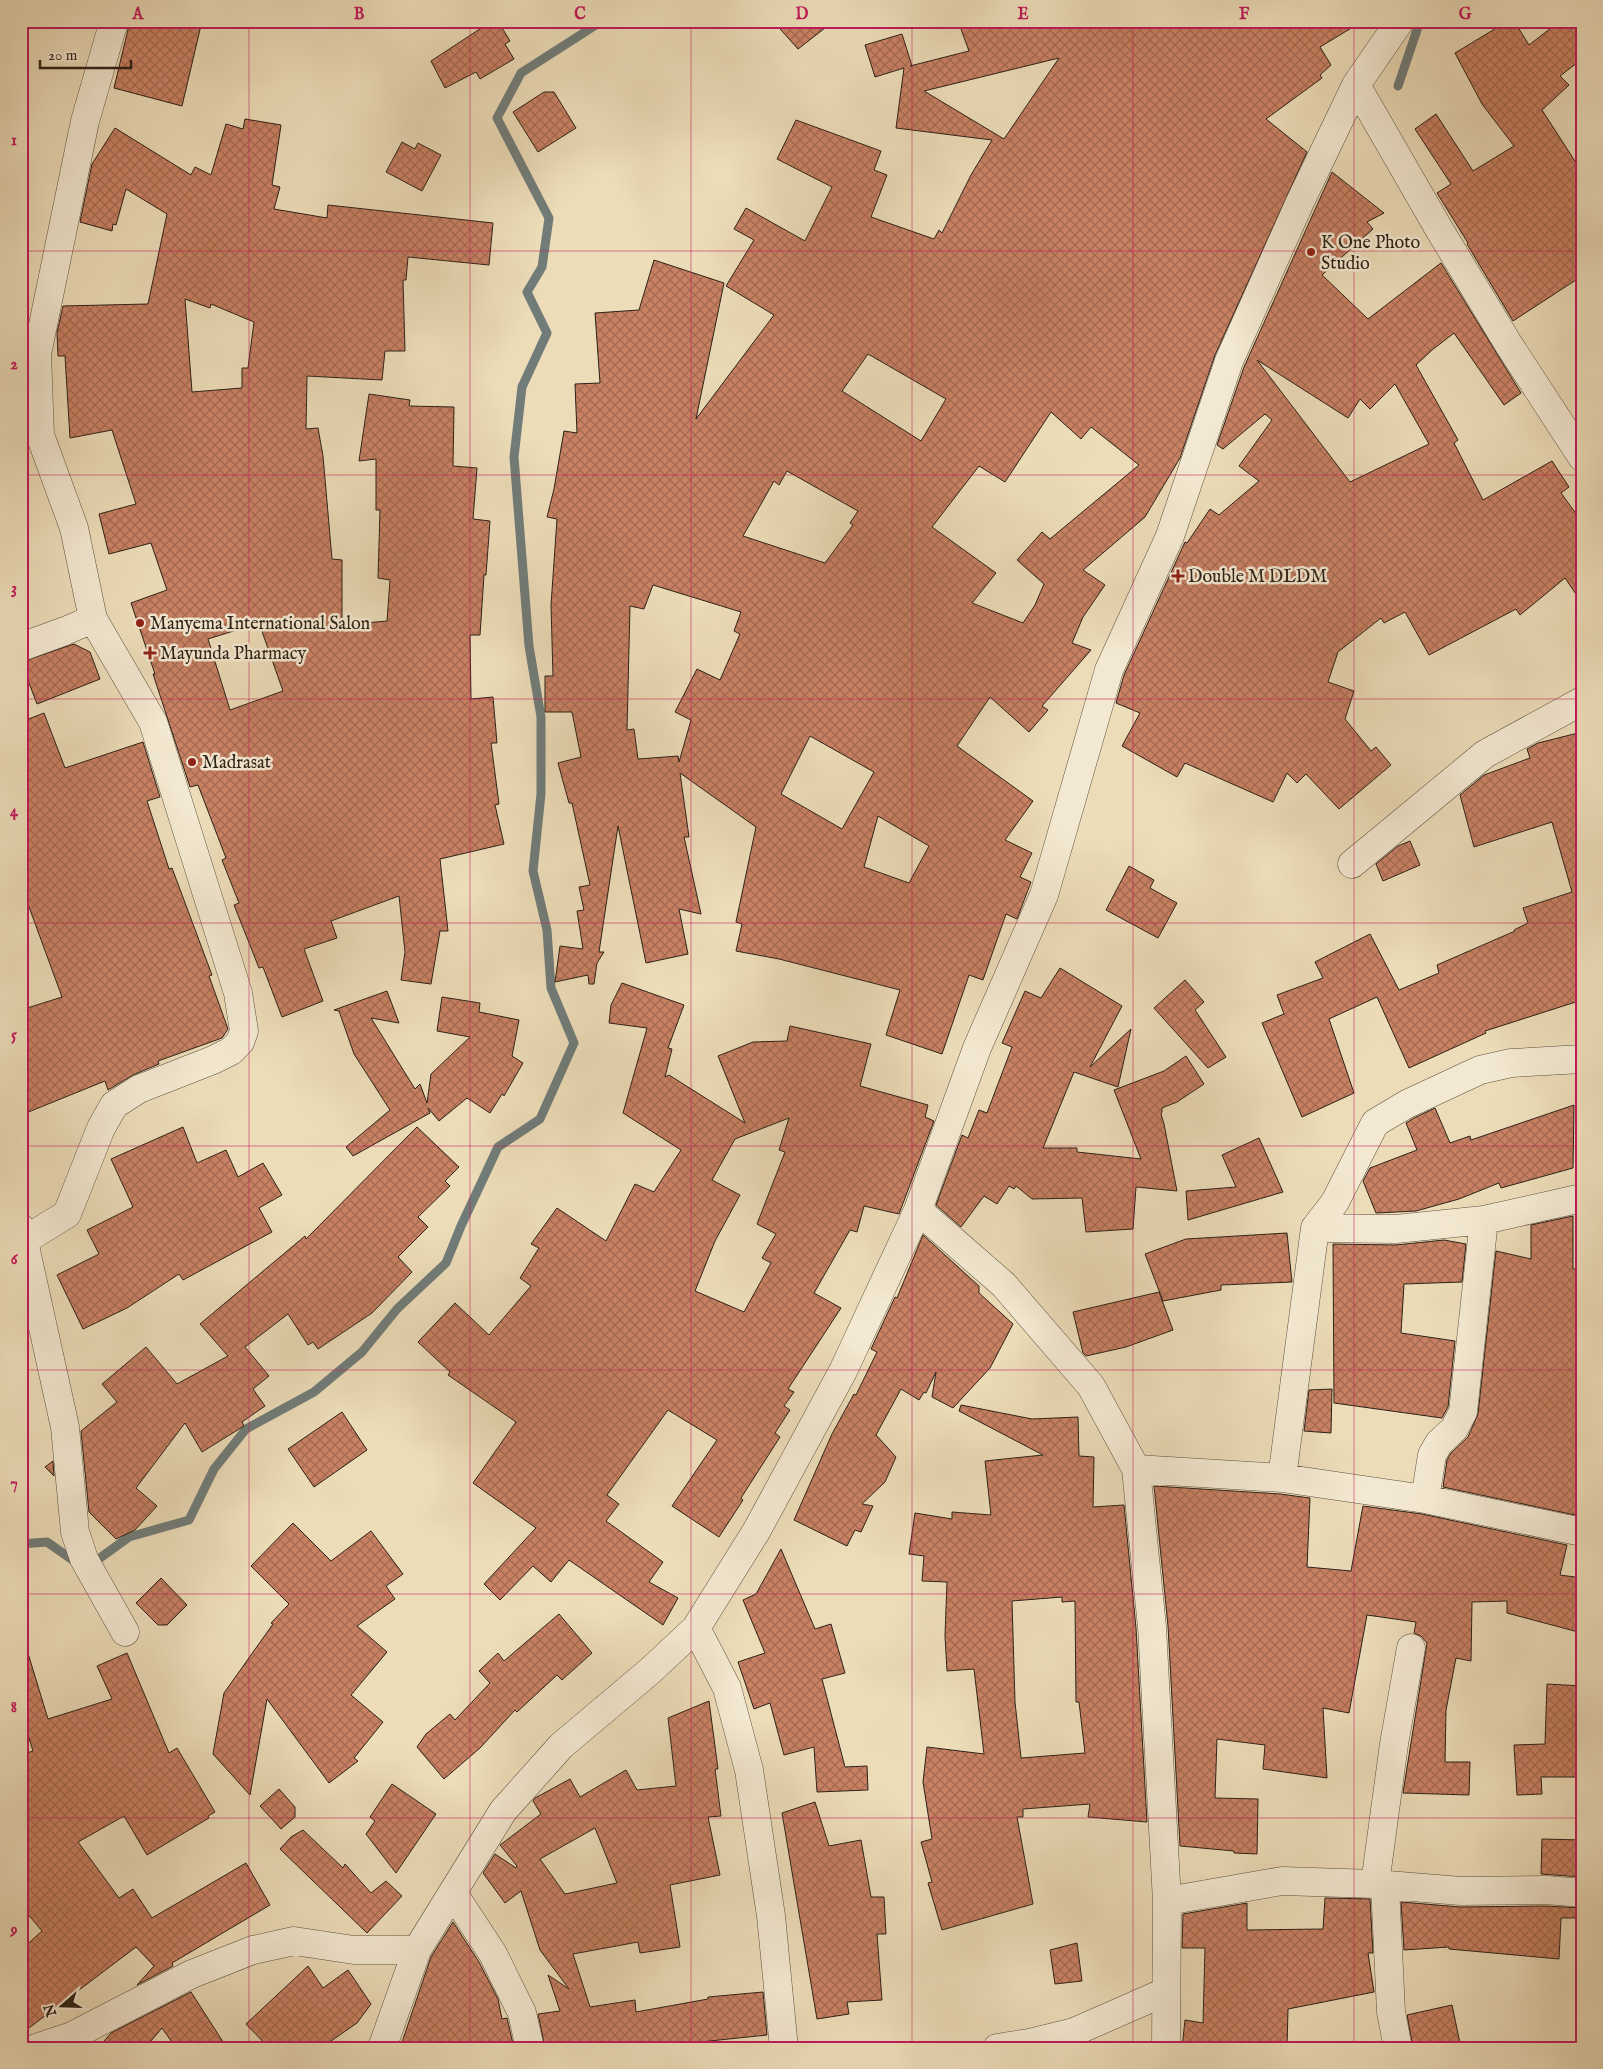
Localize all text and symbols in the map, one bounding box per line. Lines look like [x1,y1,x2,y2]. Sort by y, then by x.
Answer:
text: A [132,5,145,25]
text: B [354,5,365,25]
text: C [574,5,586,25]
text: D [796,5,809,25]
text: E [1017,5,1029,25]
text: F [1239,5,1250,25]
text: G [1459,5,1472,25]
scale bar [40,38,131,70]
text: 20 m [48,46,78,65]
text: 1 [11,131,17,151]
place label: K One Photo Studio [1321,232,1420,276]
marker: K One Photo Studio [1305,246,1317,258]
text: 2 [10,355,18,375]
place label: Double M DLDM [1188,566,1327,589]
marker: Double M DLDM [1172,570,1184,582]
text: 3 [11,579,17,599]
place label: Manyema International Salon [150,613,371,636]
marker: Manyema International Salon [134,617,146,629]
place label: Mayunda Pharmacy [160,643,306,666]
marker: Mayunda Pharmacy [144,647,156,659]
place label: Madrasat [202,752,271,775]
marker: Madrasat [186,756,198,768]
text: 4 [10,802,19,822]
text: 5 [11,1026,17,1046]
text: 6 [11,1250,19,1270]
text: 7 [10,1474,18,1494]
text: 8 [11,1698,17,1718]
text: 9 [10,1921,18,1941]
north arrow [38,1982,88,2032]
text: N [40,2001,62,2020]

